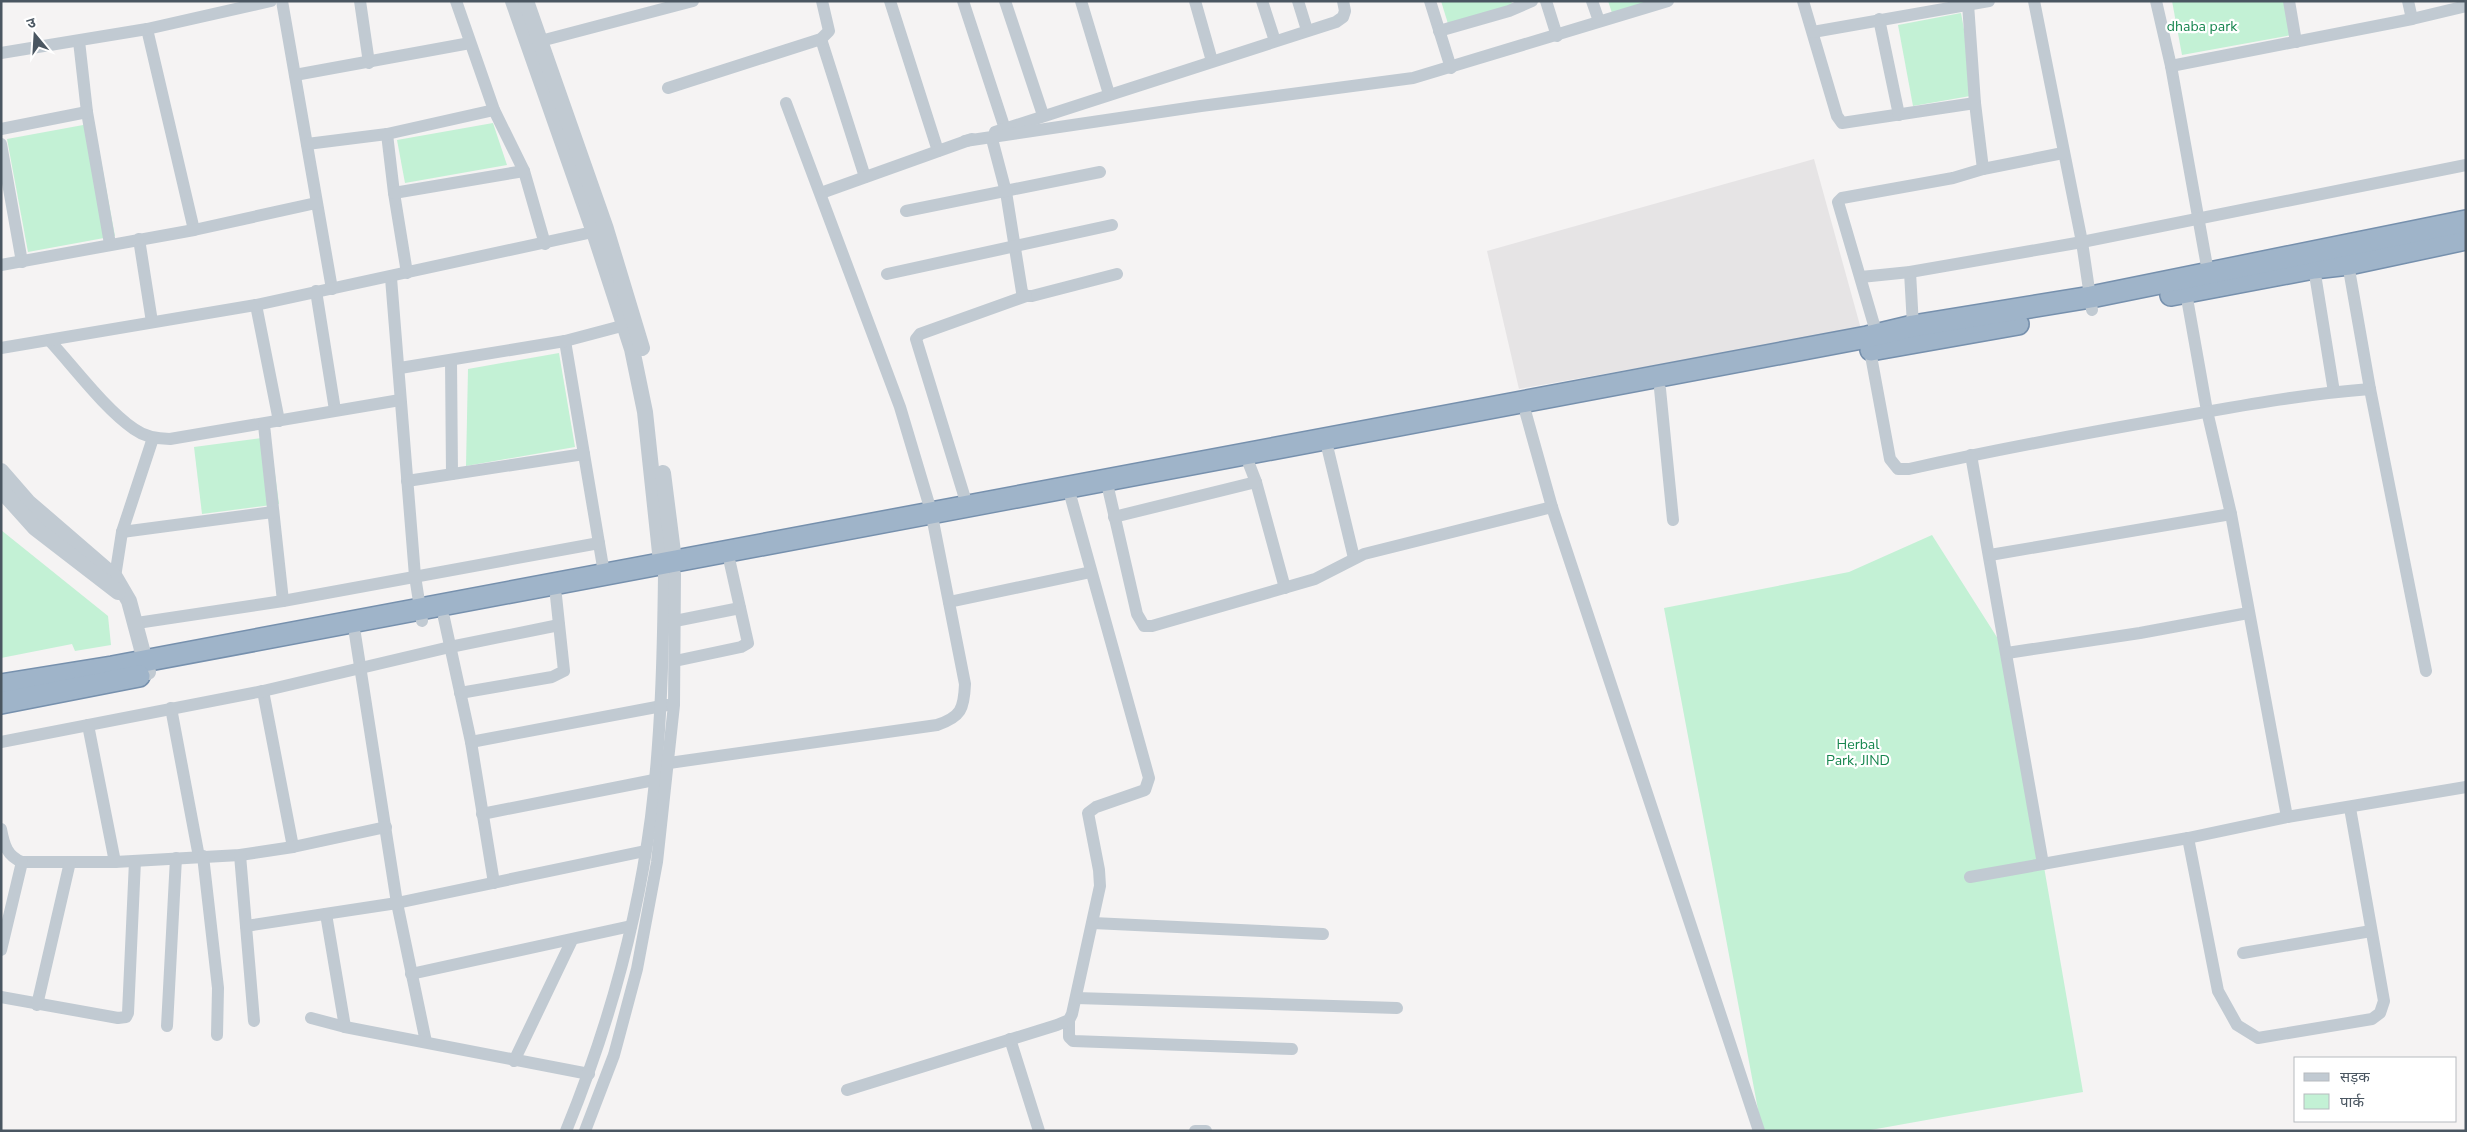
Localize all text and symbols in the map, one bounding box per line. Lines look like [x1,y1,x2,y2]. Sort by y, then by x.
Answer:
north arrow [10,10,60,60]
text: उ [24,13,39,33]
park label: dhaba park [2167,17,2238,36]
park label: Herbal Park, JIND [1826,735,1890,770]
legend [2294,1057,2457,1122]
text: सड़क [2340,1067,2370,1087]
text: पार्क [2340,1092,2364,1112]

